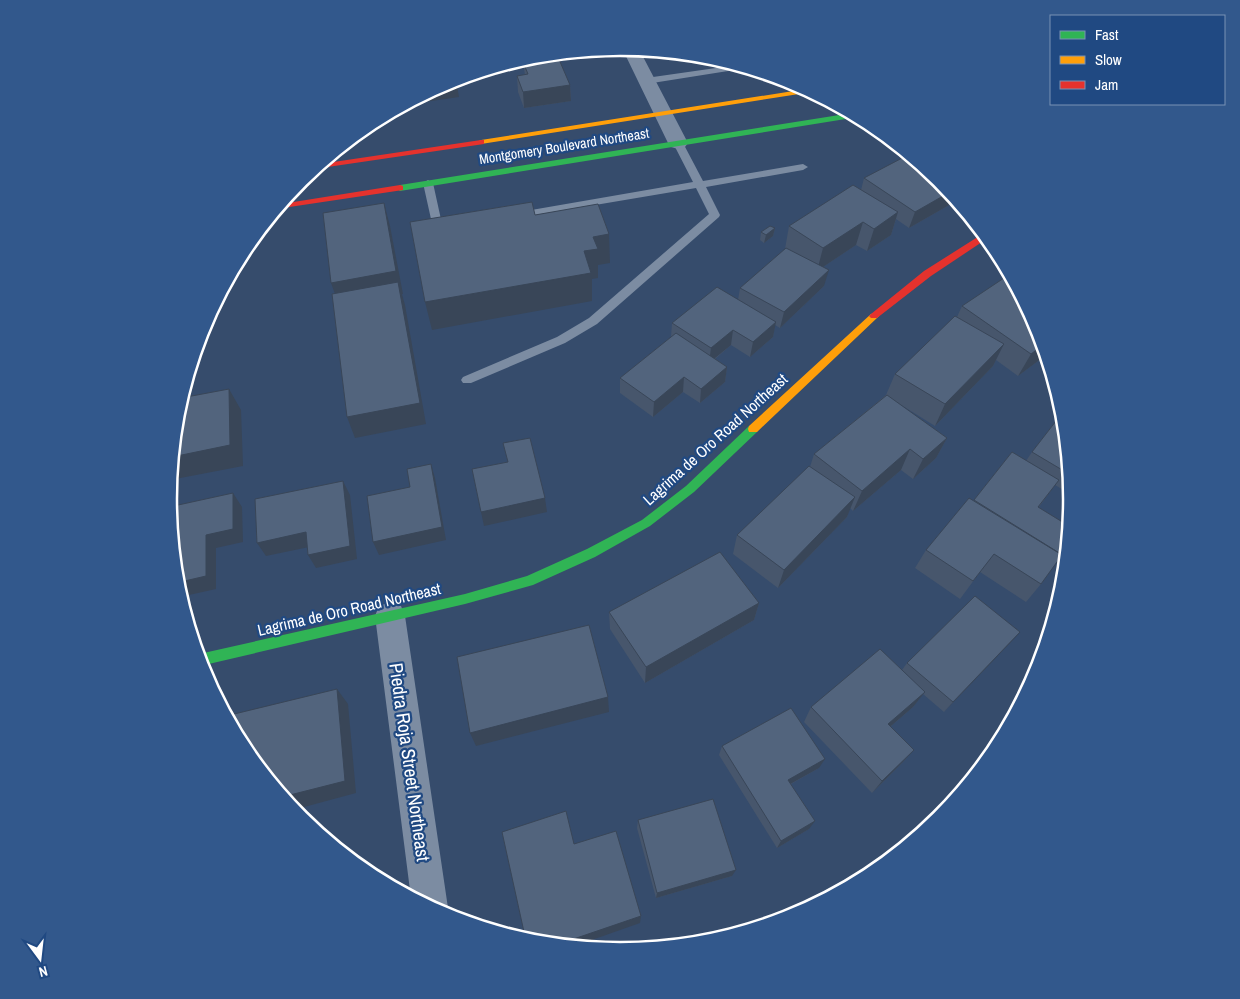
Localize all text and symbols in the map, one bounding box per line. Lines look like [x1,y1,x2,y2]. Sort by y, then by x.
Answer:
legend [1050,15,1225,105]
text: Fast [1095,24,1119,45]
text: Slow [1095,49,1122,70]
text: Jam [1095,74,1118,95]
street label: Montgomery Boulevard Northeast [478,124,650,168]
street label: Lagrima de Oro Road Northeast [638,368,792,510]
street label: Lagrima de Oro Road Northeast [255,577,443,641]
street label: Piedra Roja Street Northeast [383,661,437,864]
north arrow [15,934,65,984]
text: N [37,962,50,981]

